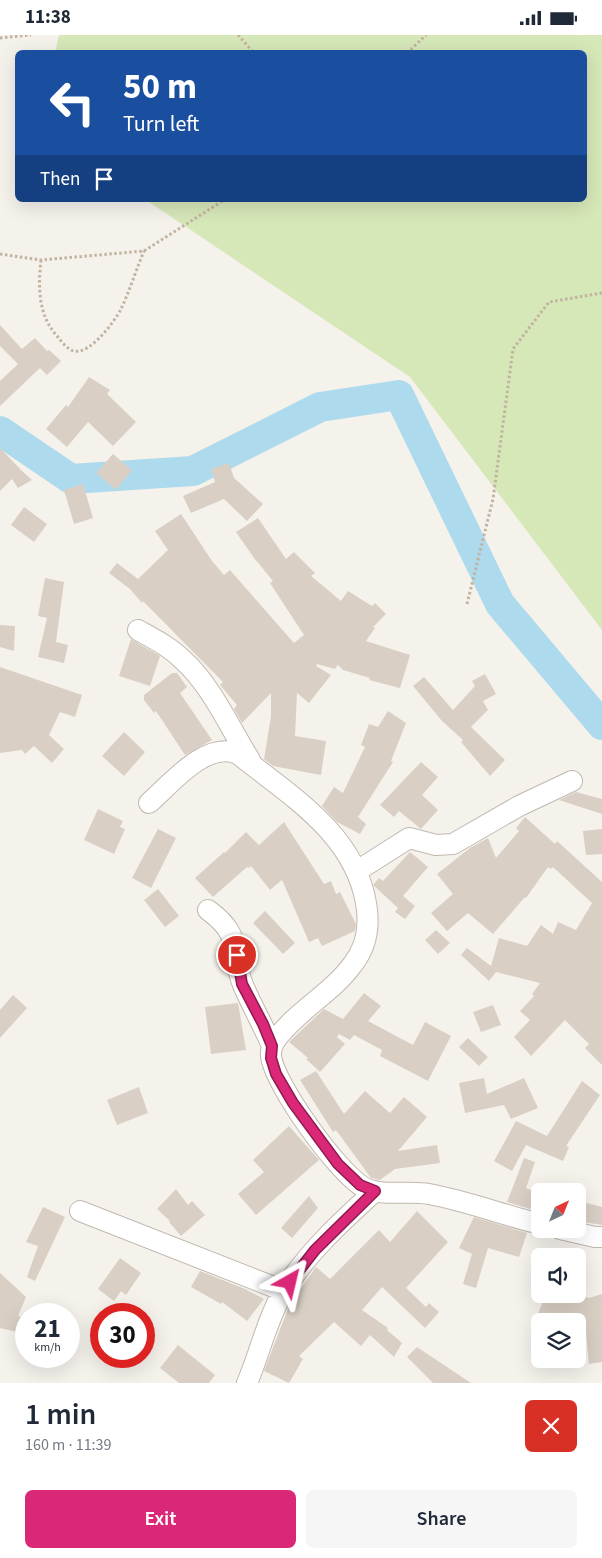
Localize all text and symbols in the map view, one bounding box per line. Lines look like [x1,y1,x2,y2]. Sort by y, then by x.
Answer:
text: 11:38 [25,4,71,31]
text: 50 m [123,62,197,112]
icon: left [40,70,105,135]
text: Turn left [123,108,199,140]
icon: arrive [90,165,118,193]
text: Then [40,166,80,193]
pin [216,934,258,976]
icon: arrive [223,941,251,969]
north arrow [531,1183,586,1237]
map controls [531,1183,586,1368]
button: sound [531,1248,586,1303]
position arrow [263,1255,315,1307]
speed limit sign: 30 [90,1303,155,1368]
text: 21 [34,1311,61,1347]
button: layers [531,1313,586,1368]
text: km/h [34,1339,61,1356]
text: 1 min [25,1393,96,1436]
button: close [525,1400,577,1452]
text: 160 m · 11:39 [25,1434,112,1456]
button: Exit [25,1490,296,1548]
button: Share [306,1490,577,1548]

